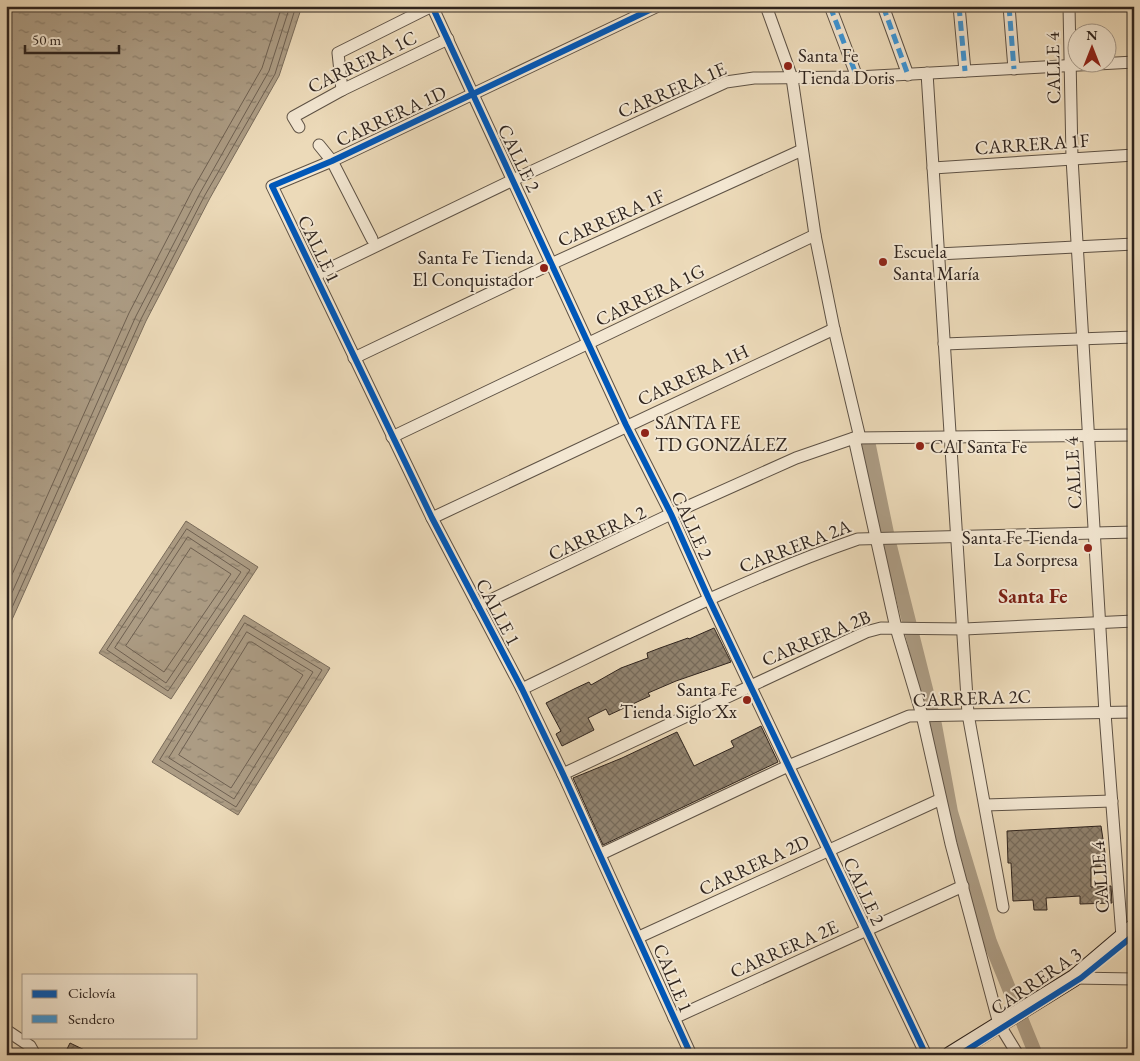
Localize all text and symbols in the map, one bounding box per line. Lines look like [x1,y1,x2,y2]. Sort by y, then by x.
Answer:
scale bar [25,22,119,54]
north arrow [1068,22,1118,72]
street label: CARRERA 1C [303,25,421,99]
text: N [1086,26,1098,44]
text: 50 m [32,30,61,49]
street label: CALLE 4 [1040,31,1066,104]
place label: Santa Fe Tienda Doris [798,43,895,90]
street label: CARRERA 1E [614,56,730,124]
marker: Santa Fe Tienda Doris [782,60,794,72]
street label: CARRERA 1D [332,79,450,153]
street label: CALLE 2 [492,120,546,196]
street label: CARRERA 1F [974,128,1090,160]
street label: CARRERA 1F [554,183,669,253]
street label: CALLE 1 [292,211,346,287]
place label: Escuela Santa María [893,239,980,286]
place label: Santa Fe Tienda El Conquistador [412,245,535,292]
marker: Escuela Santa María [877,256,889,268]
street label: CARRERA 1G [591,258,709,332]
marker: Santa Fe Tienda El Conquistador [538,262,550,274]
street label: CARRERA 1H [633,338,753,412]
place label: SANTA FE TD GONZÁLEZ [655,410,788,457]
marker: SANTA FE TD GONZÁLEZ [639,427,651,439]
place label: CAI Santa Fe [930,434,1027,459]
street label: CALLE 4 [1059,435,1087,510]
marker: CAI Santa Fe [914,440,926,452]
street label: CALLE 2 [665,487,719,563]
street label: CARRERA 2 [544,500,650,566]
street label: CARRERA 2A [735,513,855,579]
place label: Santa Fe Tienda La Sorpresa [962,525,1078,572]
marker: Santa Fe Tienda La Sorpresa [1082,542,1094,554]
street label: CALLE 1 [470,574,526,650]
district label: Santa Fe [998,583,1068,609]
street label: CARRERA 2B [758,604,874,672]
place label: Santa Fe Tienda Siglo Xx [620,677,738,724]
street label: CARRERA 2C [912,683,1032,713]
marker: Santa Fe Tienda Siglo Xx [741,694,753,706]
street label: CARRERA 2D [695,828,813,902]
street label: CALLE 4 [1085,839,1115,914]
street label: CALLE 2 [837,853,891,929]
street label: CARRERA 2E [726,914,842,984]
street label: CALLE 1 [647,940,699,1016]
street label: CARRERA 3 [986,941,1086,1021]
legend [22,974,198,1038]
text: Ciclovía [68,983,115,1002]
text: Sendero [68,1009,115,1028]

